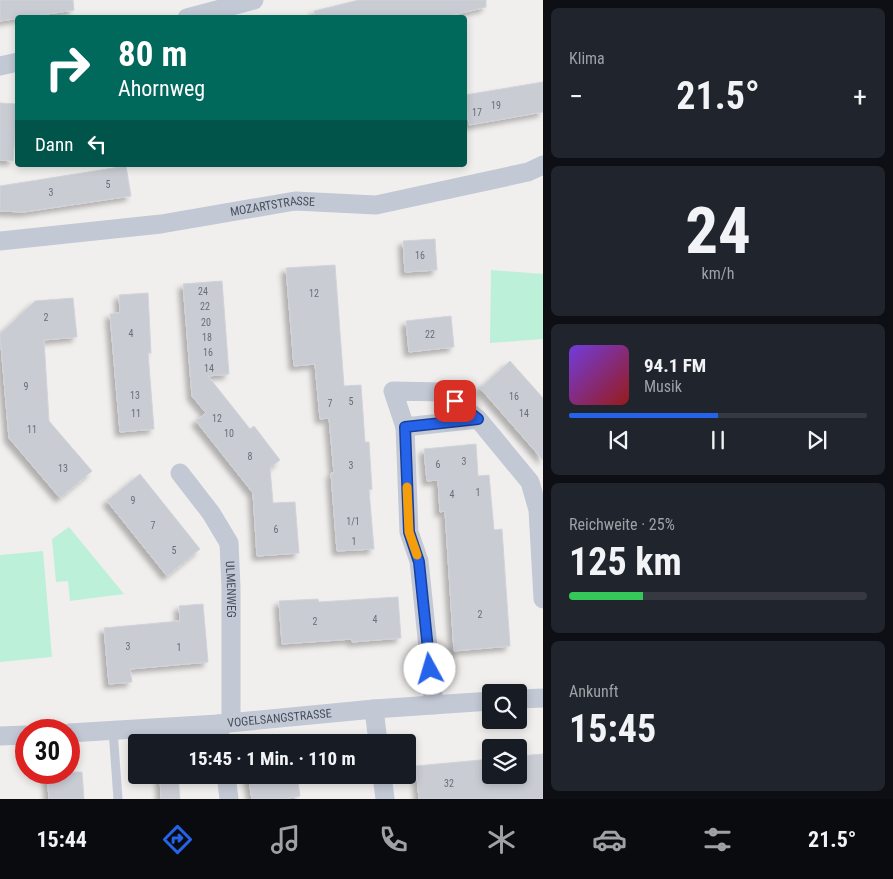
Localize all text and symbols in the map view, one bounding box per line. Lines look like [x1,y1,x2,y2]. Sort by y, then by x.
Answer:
text: 80 m [118,34,187,75]
icon: right [35,35,100,100]
text: Klima [569,49,605,68]
text: 21.5° [676,74,760,118]
text: Ahornweg [118,76,205,101]
text: − [569,80,583,113]
text: + [853,80,867,113]
house number: 19 [491,100,501,111]
house number: 17 [472,107,482,118]
icon: left [83,130,111,158]
text: Dann [35,133,73,156]
house number: 5 [106,179,111,190]
house number: 3 [49,187,54,198]
text: 24 [685,193,751,269]
street label: MOZARTSTRASSE [229,194,315,219]
house number: 16 [415,250,425,261]
text: km/h [702,264,734,283]
house number: 24 [198,286,208,297]
house number: 12 [309,288,319,299]
house number: 22 [200,301,210,312]
house number: 2 [44,312,49,323]
house number: 20 [201,317,211,328]
house number: 4 [129,328,134,339]
house number: 22 [425,329,435,340]
house number: 18 [202,332,212,343]
house number: 16 [203,347,213,358]
text: 94.1 FM [644,354,706,377]
house number: 14 [204,363,214,374]
text: Musik [644,377,682,396]
pin [434,380,476,422]
house number: 9 [24,381,29,392]
icon: arrive [441,387,469,415]
house number: 13 [130,390,140,401]
house number: 16 [509,391,519,402]
house number: 5 [349,396,354,407]
house number: 7 [328,398,333,409]
house number: 11 [131,408,141,419]
house number: 14 [519,408,529,419]
house number: 12 [212,413,222,424]
house number: 11 [27,424,37,435]
icon: previous [605,426,633,454]
icon: pause [704,426,732,454]
icon: next [803,426,831,454]
house number: 10 [224,428,234,439]
house number: 8 [248,451,253,462]
house number: 3 [462,456,467,467]
house number: 6 [436,459,441,470]
house number: 3 [349,460,354,471]
house number: 13 [58,463,68,474]
house number: 1 [476,487,480,498]
house number: 4 [450,489,455,500]
house number: 9 [131,495,136,506]
text: Reichweite · 25% [569,515,675,534]
house number: 1/1 [346,516,360,527]
house number: 7 [151,520,156,531]
house number: 6 [274,524,279,535]
house number: 1 [352,536,356,547]
text: 125 km [569,540,682,584]
house number: 5 [172,545,177,556]
street label: ULMENWEG [223,560,238,618]
house number: 2 [478,609,483,620]
house number: 4 [373,614,378,625]
house number: 2 [313,616,318,627]
house number: 3 [126,641,131,652]
house number: 1 [177,642,181,653]
position arrow [403,642,455,694]
text: Ankunft [569,682,618,701]
map controls [482,684,527,784]
button: search [482,684,527,729]
street label: VOGELSANGSTRASSE [227,706,332,730]
text: 15:45 [569,707,656,751]
speed limit sign: 30 [15,719,80,784]
button: layers [482,739,527,784]
text: 15:45 · 1 Min. · 110 m [188,747,356,770]
house number: 32 [444,778,454,789]
icon: directions [160,822,195,857]
icon: music [268,822,303,857]
icon: phone [376,822,411,857]
icon: climate [484,822,519,857]
icon: car [592,822,627,857]
icon: filters [700,822,735,857]
text: 15:44 [37,827,87,852]
text: 21.5° [808,827,856,852]

